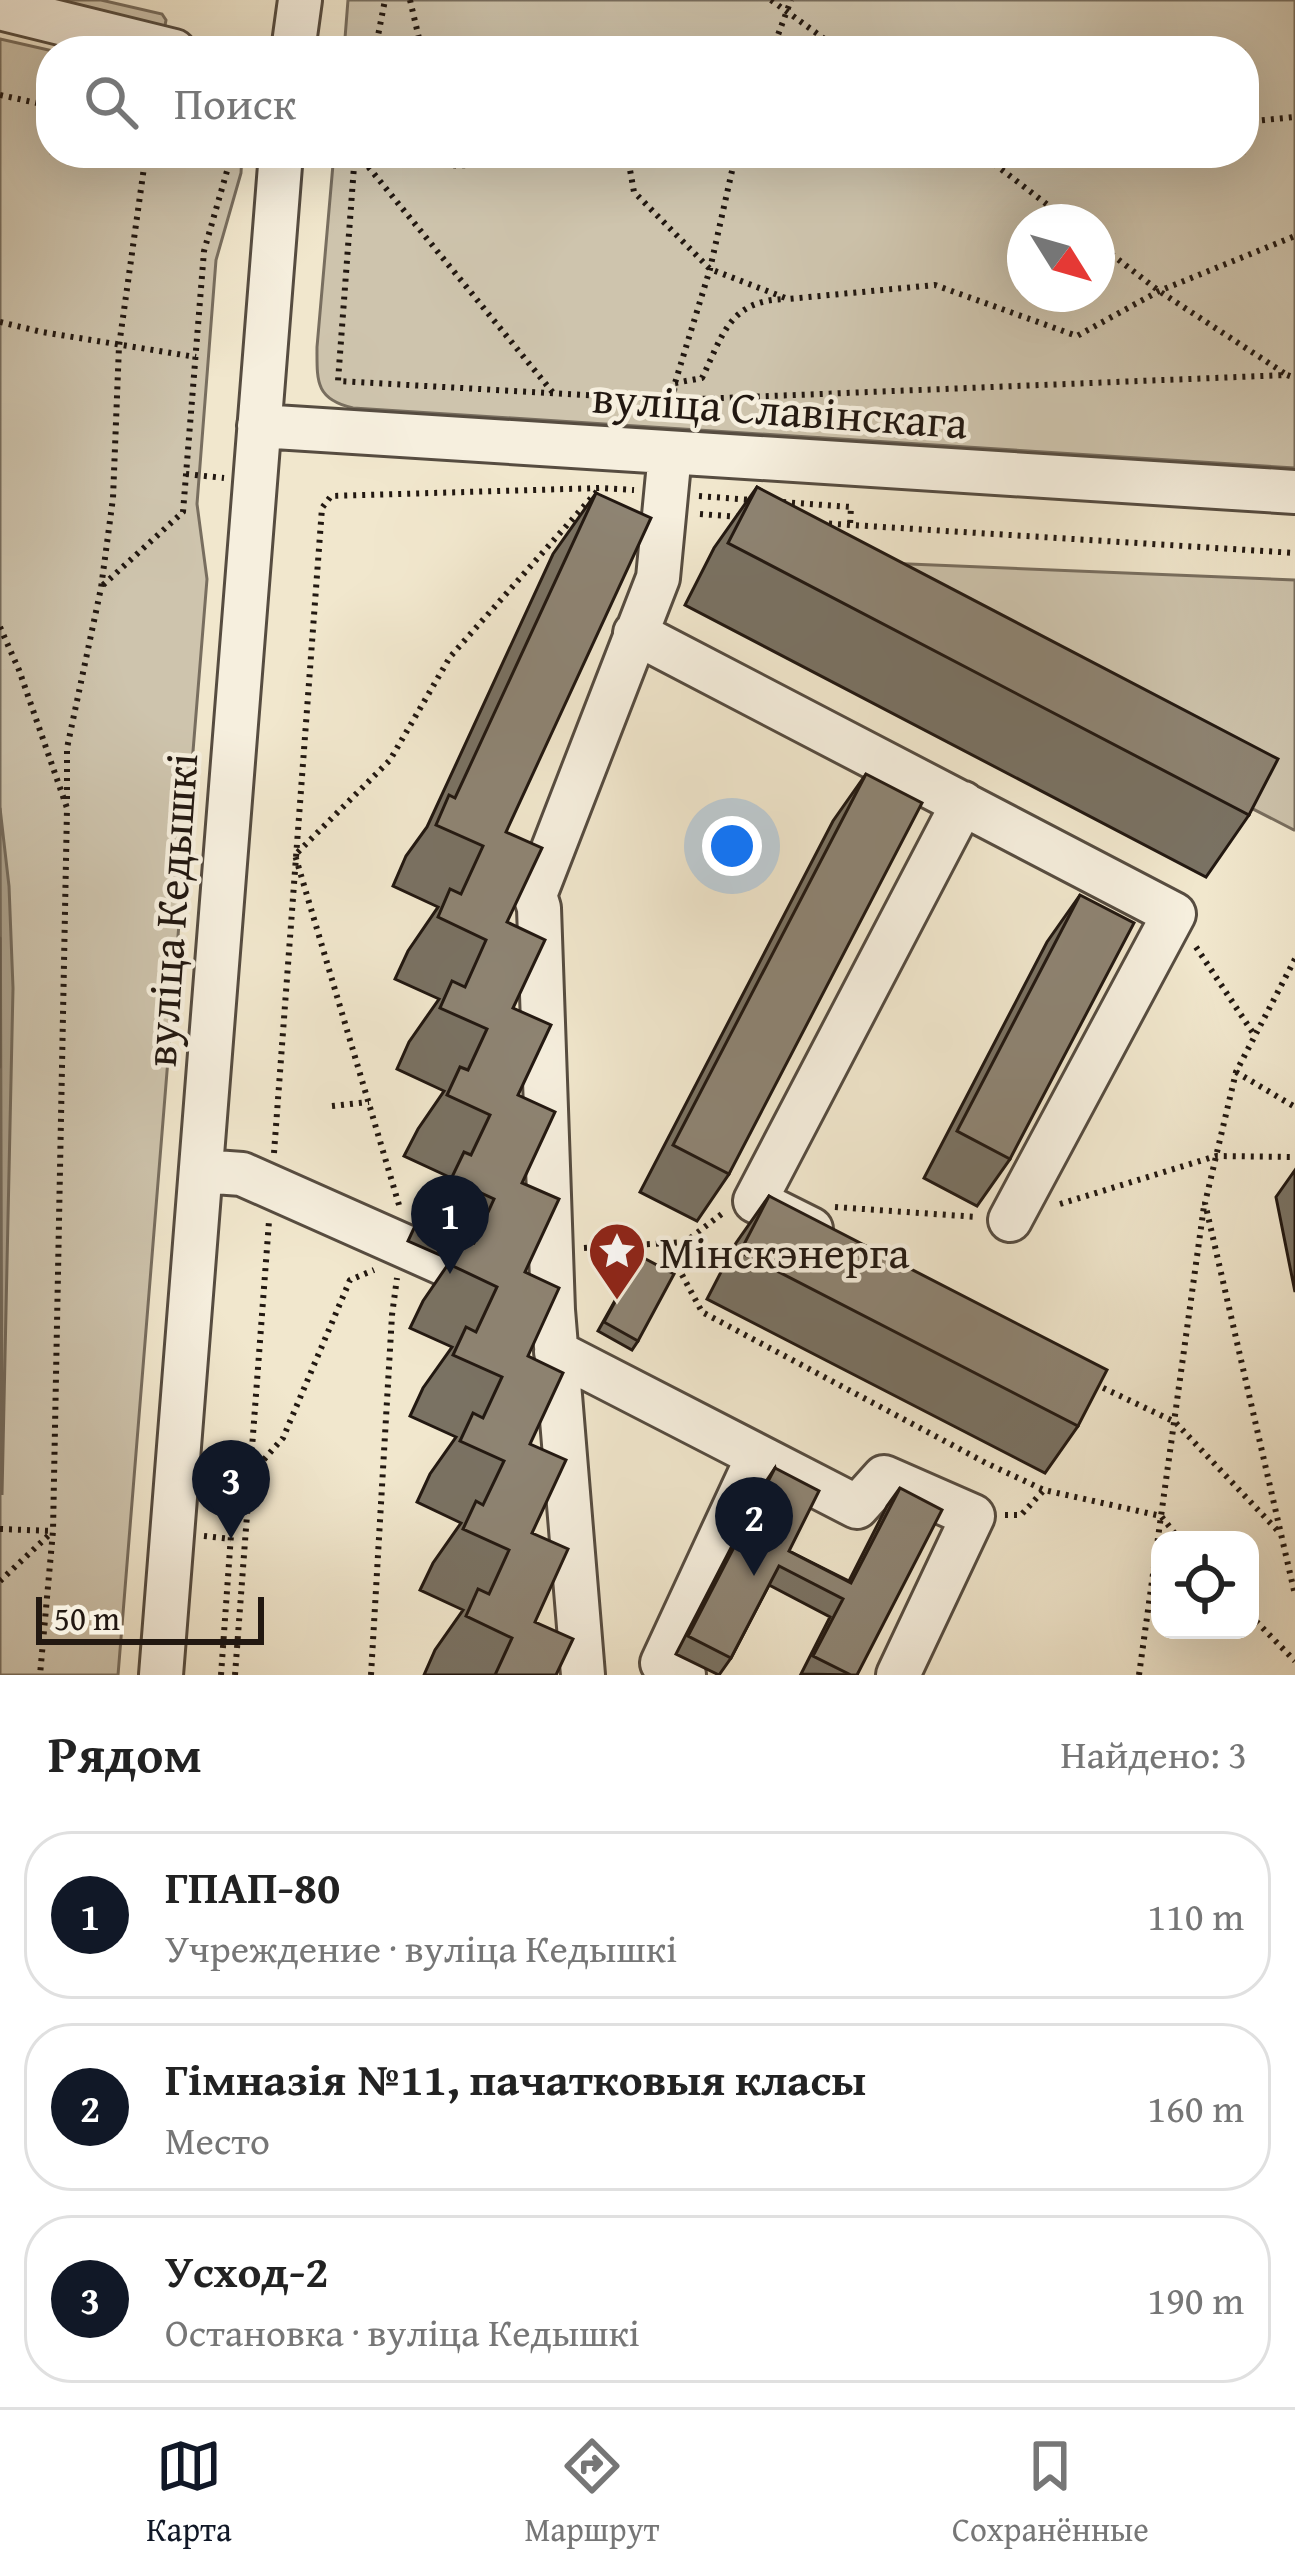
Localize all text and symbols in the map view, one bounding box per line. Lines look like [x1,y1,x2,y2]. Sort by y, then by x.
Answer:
search box [36,36,1259,168]
icon: search [78,69,144,135]
text: Поиск [174,70,296,135]
north arrow [1007,204,1115,312]
street label: вуліца Славінскага [590,363,970,455]
street label: вуліца Кедышкі [127,751,213,1069]
your location [702,816,762,876]
pin: 1 [411,1175,489,1274]
place label: Мінскэнерга [659,1219,910,1284]
place icon: Мінскэнерга [586,1220,648,1302]
pin: 3 [192,1440,270,1539]
pin: 2 [715,1477,793,1576]
map controls [1151,1531,1259,1639]
button: locate [1151,1531,1259,1639]
scale bar [36,1591,264,1644]
text: 50 m [54,1594,120,1642]
text: Рядом [48,1716,202,1791]
text: Найдено: 3 [1060,1725,1247,1782]
text: ГПАП-80 [165,1854,340,1919]
text: 1 [80,1887,100,1944]
text: 110 m [1147,1887,1244,1944]
text: Учреждение · вуліца Кедышкі [165,1919,677,1976]
text: Гімназія №11, пачатковыя класы [165,2046,866,2111]
text: 2 [80,2079,100,2136]
text: 160 m [1147,2079,1244,2136]
text: Место [165,2111,270,2168]
text: Усход-2 [165,2238,329,2303]
text: 3 [80,2271,100,2328]
text: 190 m [1147,2271,1244,2328]
text: Остановка · вуліца Кедышкі [165,2303,640,2360]
tab: Карта [146,2433,232,2553]
tab: Маршрут [524,2433,659,2553]
tab: Сохранённые [952,2433,1149,2553]

